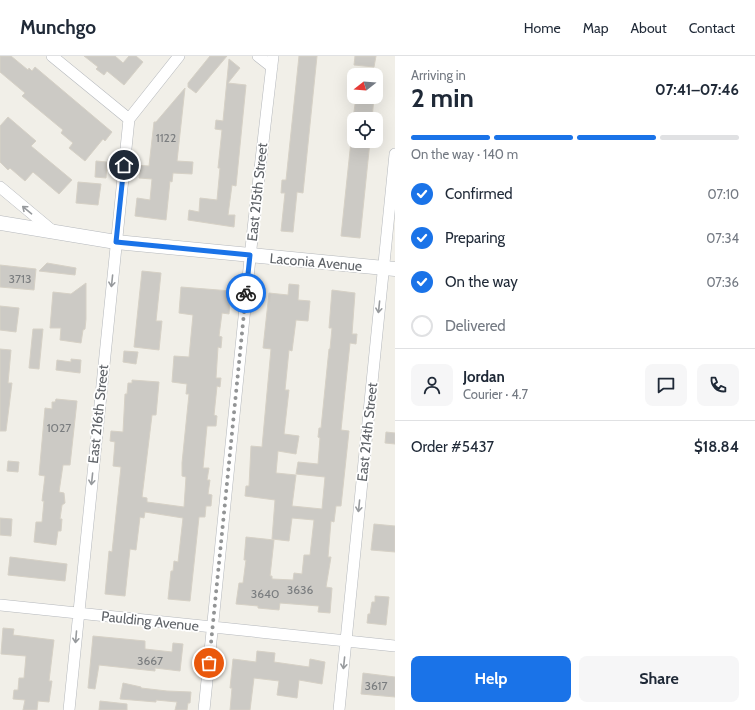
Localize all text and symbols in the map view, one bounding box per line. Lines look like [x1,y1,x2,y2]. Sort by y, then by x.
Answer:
text: Munchgo [20,16,96,39]
text: Home [524,19,561,37]
text: Map [583,19,608,37]
text: About [630,19,667,37]
text: Contact [689,19,735,37]
text: Arriving in [411,67,466,83]
north arrow [347,68,383,104]
map controls [347,68,383,148]
text: 07:41–07:46 [655,81,739,99]
text: 2 min [411,82,474,114]
button: locate [347,112,383,148]
house number: 1122 [156,130,176,145]
street label: East 215th Street [243,142,271,242]
text: On the way · 140 m [411,146,518,162]
pin [107,148,141,182]
icon: home [113,154,135,176]
icon: check [411,183,433,205]
text: Confirmed [445,185,513,203]
text: 07:10 [708,186,739,202]
one-way arrow [22,205,32,214]
icon: check [411,227,433,249]
text: Preparing [445,229,505,247]
text: 07:34 [706,230,739,246]
street label: Laconia Avenue [269,249,363,275]
house number: 3713 [9,271,31,286]
icon: check [411,271,433,293]
courier [226,273,266,313]
text: On the way [445,273,518,291]
one-way arrow [108,274,116,287]
text: 07:36 [706,274,739,290]
icon: bike [235,282,257,304]
one-way arrow [376,300,383,313]
text: Delivered [445,317,506,335]
street label: East 216th Street [84,363,112,464]
button: person [411,364,453,406]
button: chat [645,364,687,406]
button: phone [697,364,739,406]
text: Jordan [463,368,505,386]
street label: East 214th Street [353,381,381,482]
text: Courier · 4.7 [463,386,528,402]
house number: 1027 [47,420,71,435]
text: Order #5437 [411,438,494,456]
text: $18.84 [694,438,739,456]
one-way arrow [88,473,95,486]
one-way arrow [356,499,363,512]
house number: 3636 [287,582,313,597]
house number: 3640 [251,586,279,601]
street label: Paulding Avenue [100,607,200,635]
one-way arrow [72,630,79,643]
pin [192,646,226,680]
icon: bag [198,652,220,674]
house number: 3667 [137,653,163,668]
one-way arrow [340,656,347,669]
button: Help [411,656,571,702]
button: Share [579,656,739,702]
house number: 3617 [364,678,388,693]

